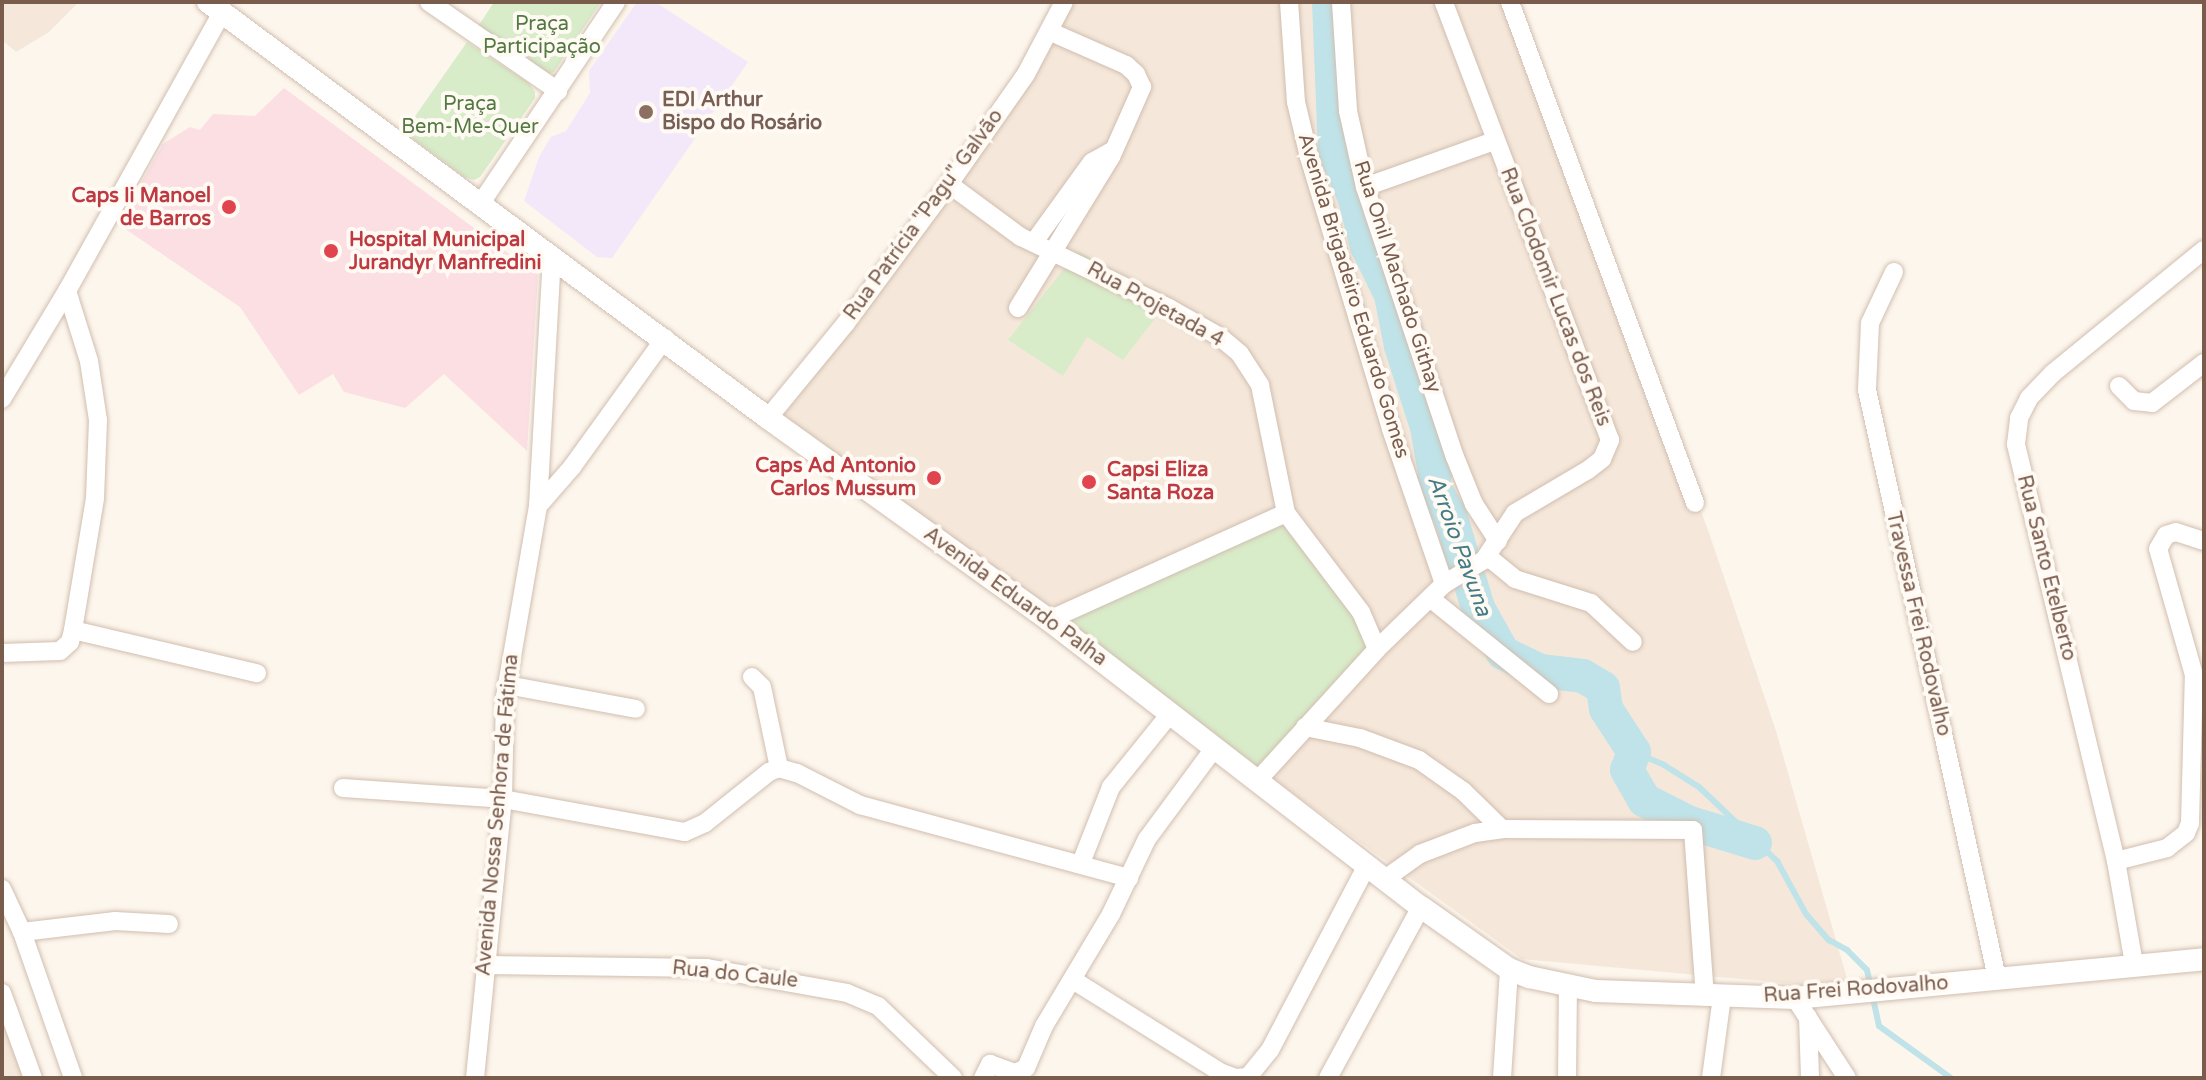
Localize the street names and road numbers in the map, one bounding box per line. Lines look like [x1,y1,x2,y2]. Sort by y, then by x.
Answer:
street label: Rua Patrícia "Pagu" Galvão [839,105,1009,325]
street label: Avenida Brigadeiro Eduardo Gomes [1292,131,1414,461]
street label: Rua Onil Machado Githay [1348,158,1446,396]
street label: Rua Clodomir Lucas dos Reis [1495,164,1615,430]
street label: Rua Projetada 4 [1082,258,1228,352]
street label: Rua Santo Etelberto [2011,473,2081,663]
street label: Travessa Frei Rodovalho [1880,509,1956,739]
street label: Avenida Eduardo Palha [919,522,1111,672]
street label: Avenida Nossa Senhora de Fátima [472,653,524,977]
street label: Rua do Caule [671,956,799,994]
street label: Rua Frei Rodovalho [1763,972,1949,1008]

